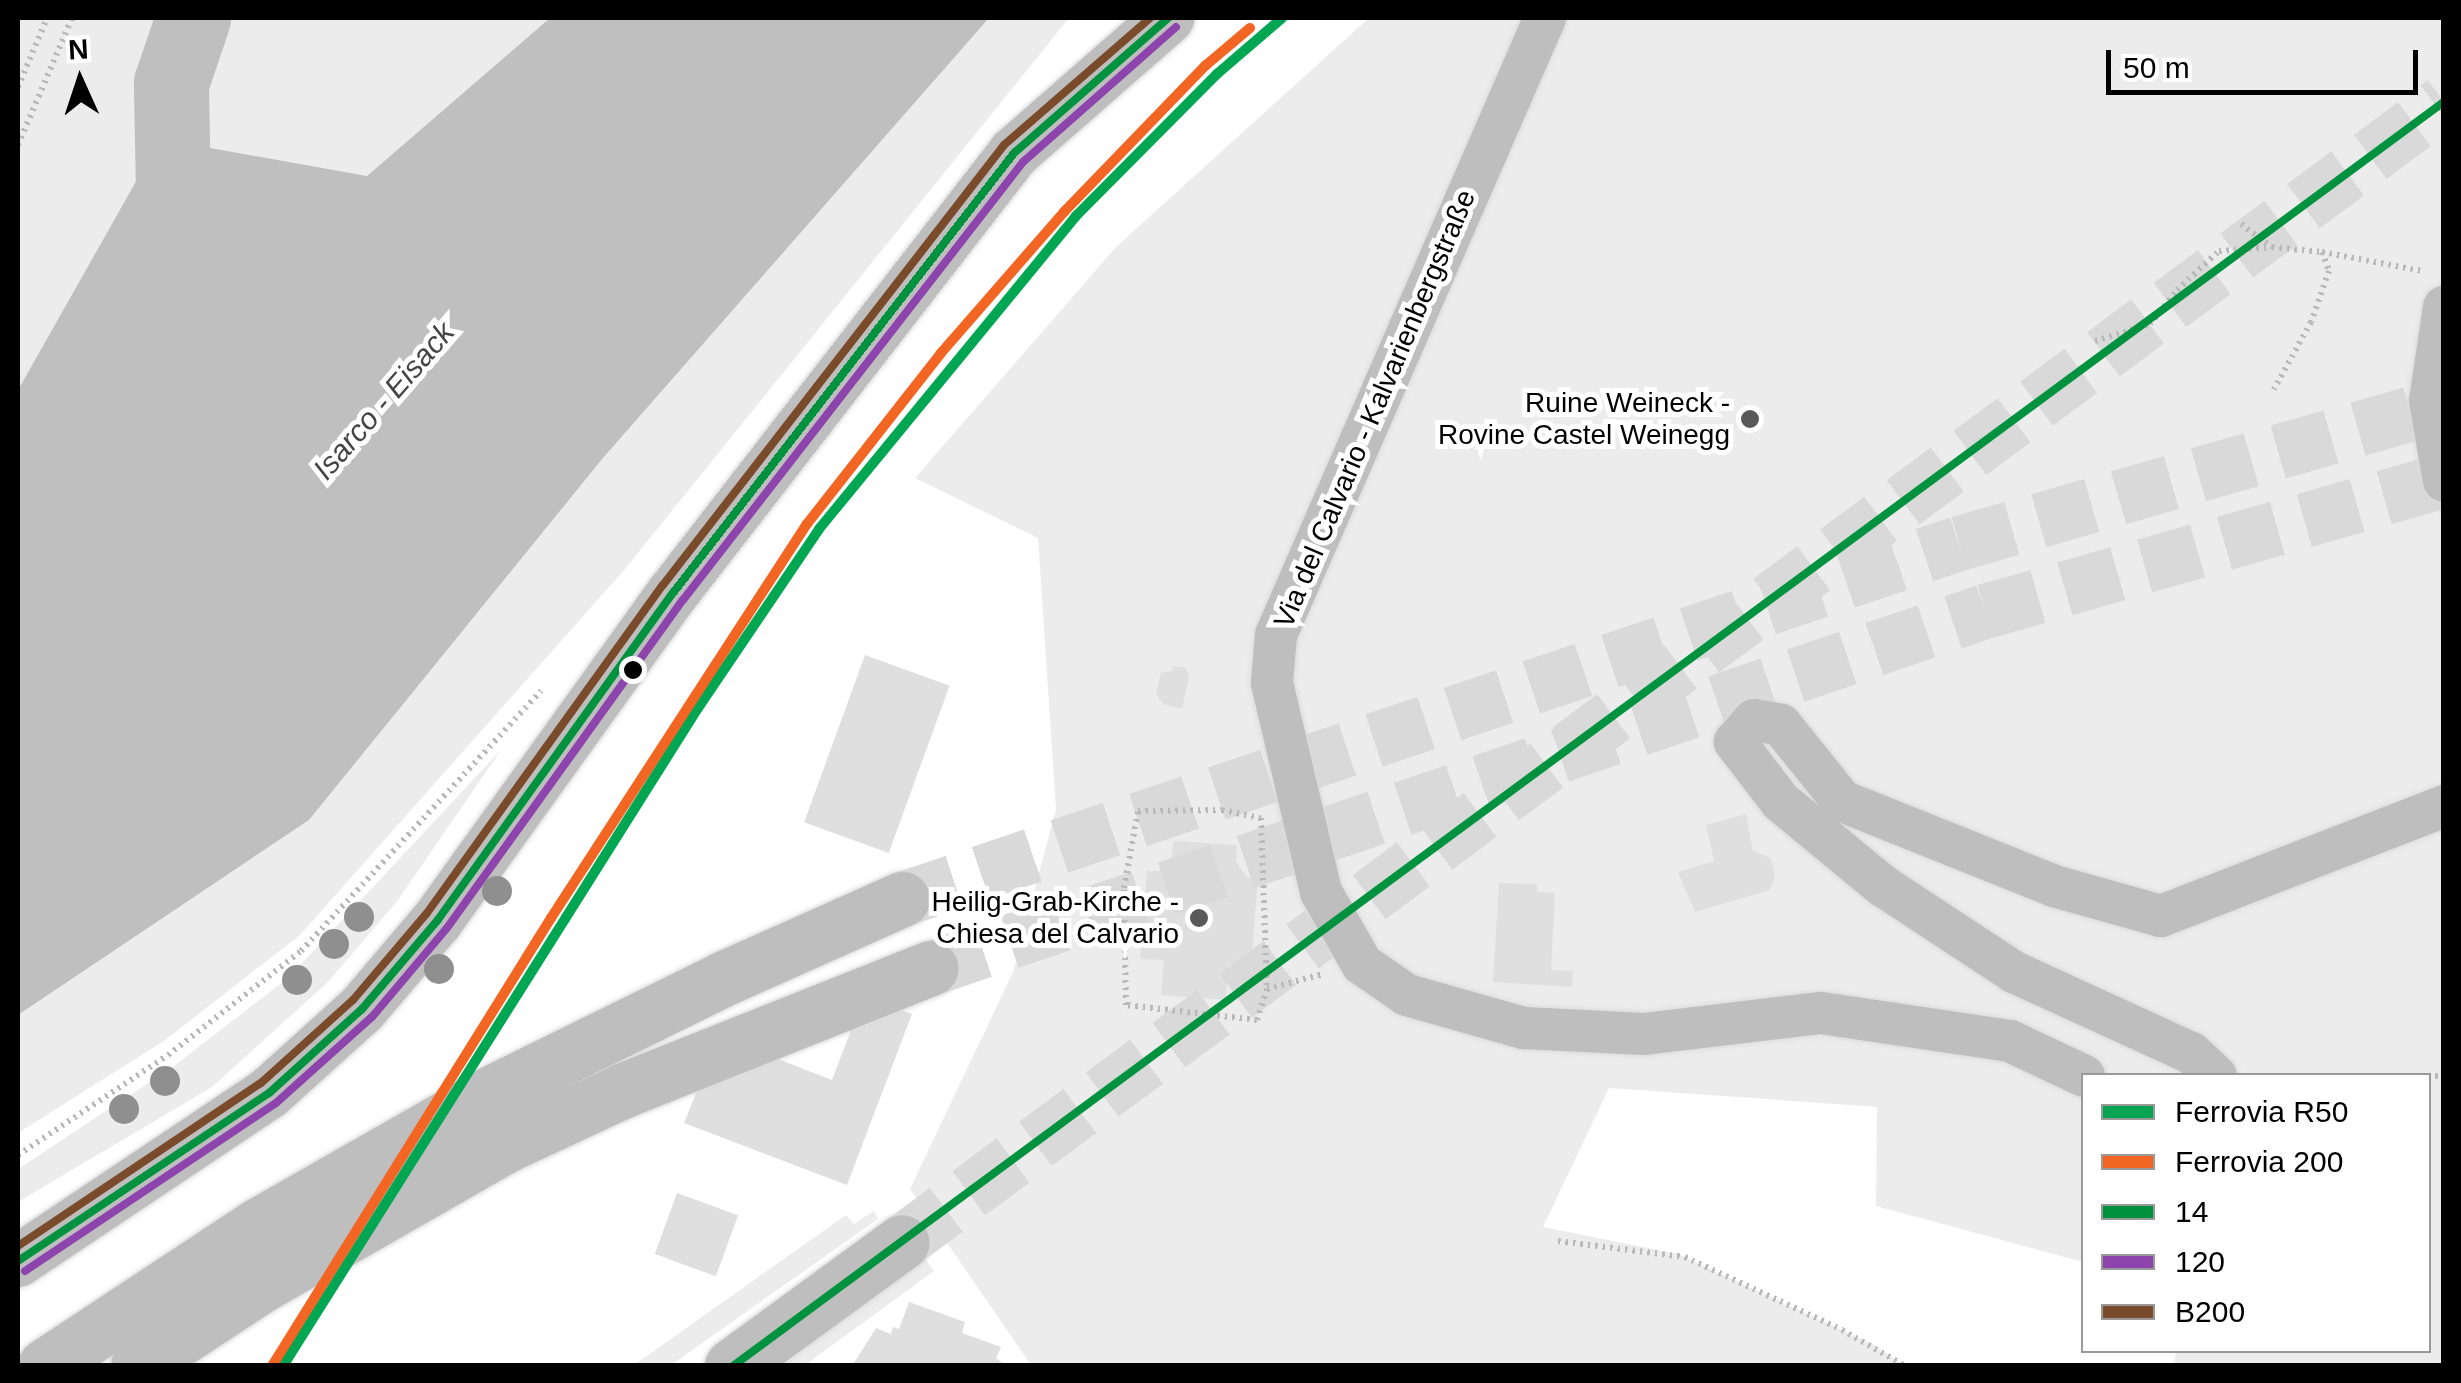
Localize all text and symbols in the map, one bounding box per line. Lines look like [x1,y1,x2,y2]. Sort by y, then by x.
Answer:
north arrow [30,30,130,130]
scale bar [2111,30,2424,92]
text: N [67,34,89,66]
text: 50 m [2123,51,2190,84]
street label: Via del Calvario - Kalvarienbergstraße [1267,185,1483,633]
water label: Isarco - Eisack [306,315,462,487]
place label: Ruine Weineck - Rovine Castel Weinegg [1438,386,1730,452]
marker: Ruine Weineck - Rovine Castel Weinegg [1739,408,1761,430]
unlabelled marker [623,660,643,680]
place label: Heilig-Grab-Kirche - Chiesa del Calvario [932,885,1179,951]
marker: Heilig-Grab-Kirche - Chiesa del Calvario [1188,907,1210,929]
legend [2081,1073,2431,1353]
text: Ferrovia R50 [2175,1095,2348,1128]
text: Ferrovia 200 [2175,1145,2343,1178]
text: 14 [2175,1195,2208,1228]
text: 120 [2175,1245,2225,1278]
text: B200 [2175,1295,2245,1328]

